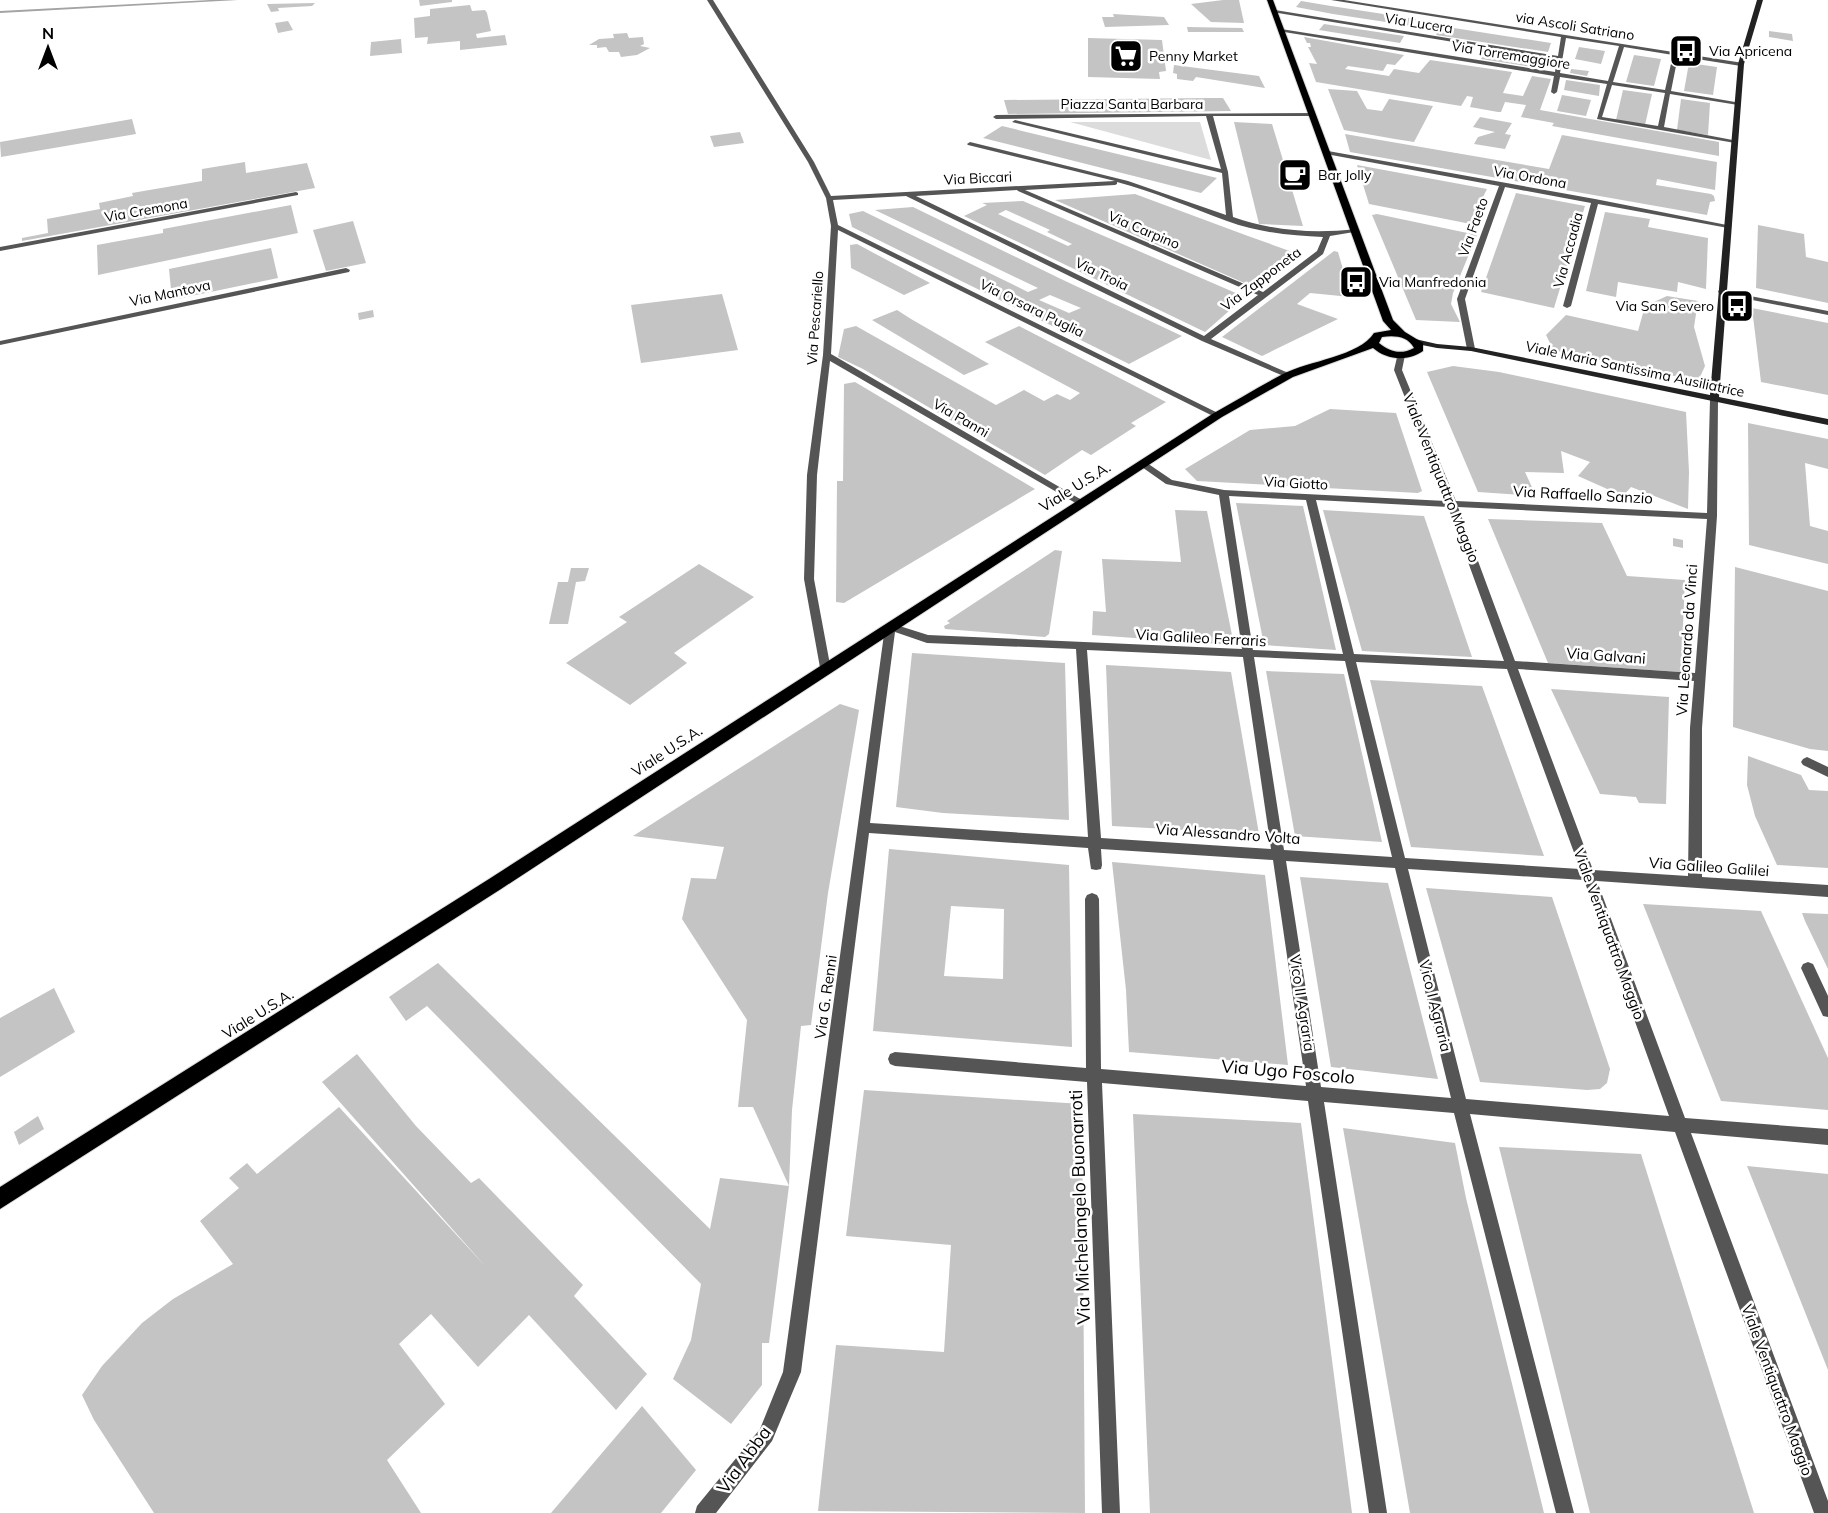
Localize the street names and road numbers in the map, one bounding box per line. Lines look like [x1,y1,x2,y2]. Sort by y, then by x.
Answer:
street label: via Ascoli Satriano [1514,8,1636,44]
street label: Via Lucera [1384,9,1454,37]
street label: Via Torremaggiore [1450,37,1572,73]
street label: Piazza Santa Barbara [1061,95,1203,113]
street label: Via Ordona [1492,162,1568,192]
street label: Via Biccari [943,167,1013,189]
street label: Via Cremona [103,194,189,226]
street label: Via Faeto [1454,195,1492,259]
street label: Via Carpino [1106,207,1182,253]
street label: Via Accadia [1549,210,1587,290]
street label: Via Zapponeta [1217,243,1305,315]
street label: Via Troia [1072,253,1132,295]
street label: Via Pescariello [803,270,827,366]
street label: Via Orsara Puglia [977,275,1087,341]
street label: Via Mantova [128,276,212,310]
street label: Viale Maria Santissima Ausiliatrice [1524,337,1746,401]
street label: Viale Ventiquattro Maggio [1399,390,1484,565]
street label: Via Panni [930,395,992,441]
street label: Viale U.S.A. [1036,457,1114,516]
street label: Via Giotto [1263,472,1329,494]
street label: Via Raffaello Sanzio [1513,481,1653,508]
street label: Via Leonardo da Vinci [1672,563,1701,717]
street label: Via Galileo Ferraris [1135,625,1267,650]
street label: Via Galvani [1566,643,1646,668]
street label: Viale U.S.A. [628,721,706,780]
street label: Via Alessandro Volta [1155,819,1301,848]
street label: Viale Ventiquattro Maggio [1570,846,1649,1022]
street label: Via Galileo Galilei [1648,853,1770,880]
street label: Vico II Agraria [1285,953,1320,1053]
street label: Via G. Renni [810,954,841,1040]
street label: Vico I Agraria [1415,958,1456,1054]
street label: Viale U.S.A. [219,984,297,1043]
street label: Via Ugo Foscolo [1220,1054,1356,1089]
street label: Via Michelangelo Buonarroti [1064,1089,1095,1325]
street label: Viale Ventiquattro Maggio [1738,1302,1817,1478]
street label: Via Abba [711,1421,776,1498]

